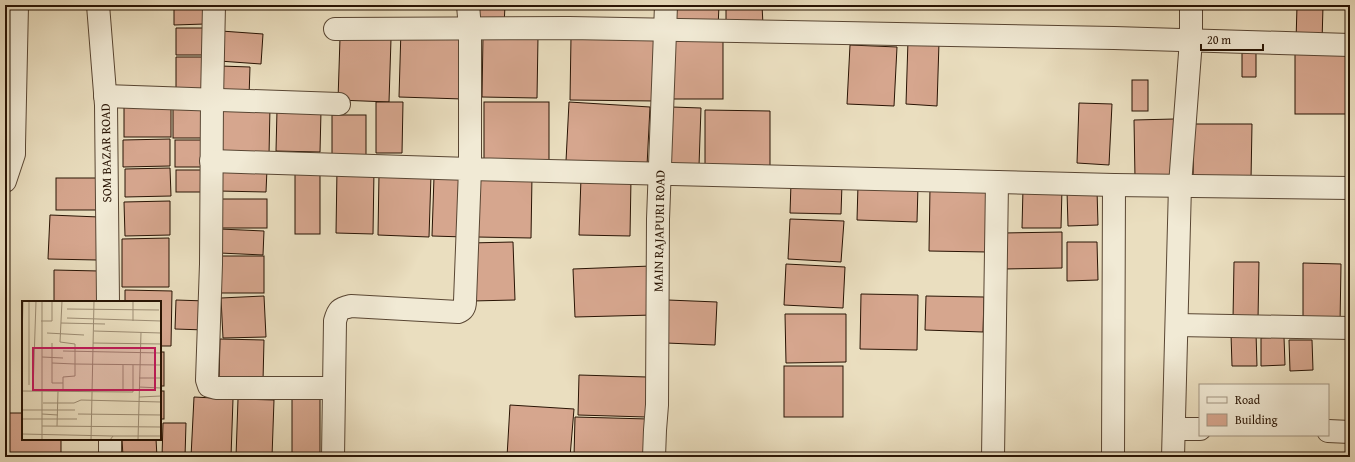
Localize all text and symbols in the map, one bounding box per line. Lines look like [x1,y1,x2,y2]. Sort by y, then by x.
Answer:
scale bar [1201,26,1263,52]
text: 20 m [1207,31,1231,48]
street label: SOM BAZAR ROAD [96,103,116,203]
street label: MAIN RAJAPURI ROAD [648,170,670,292]
inset map [22,301,161,440]
legend [1199,384,1329,436]
text: Road [1235,391,1261,408]
text: Building [1235,411,1278,428]

